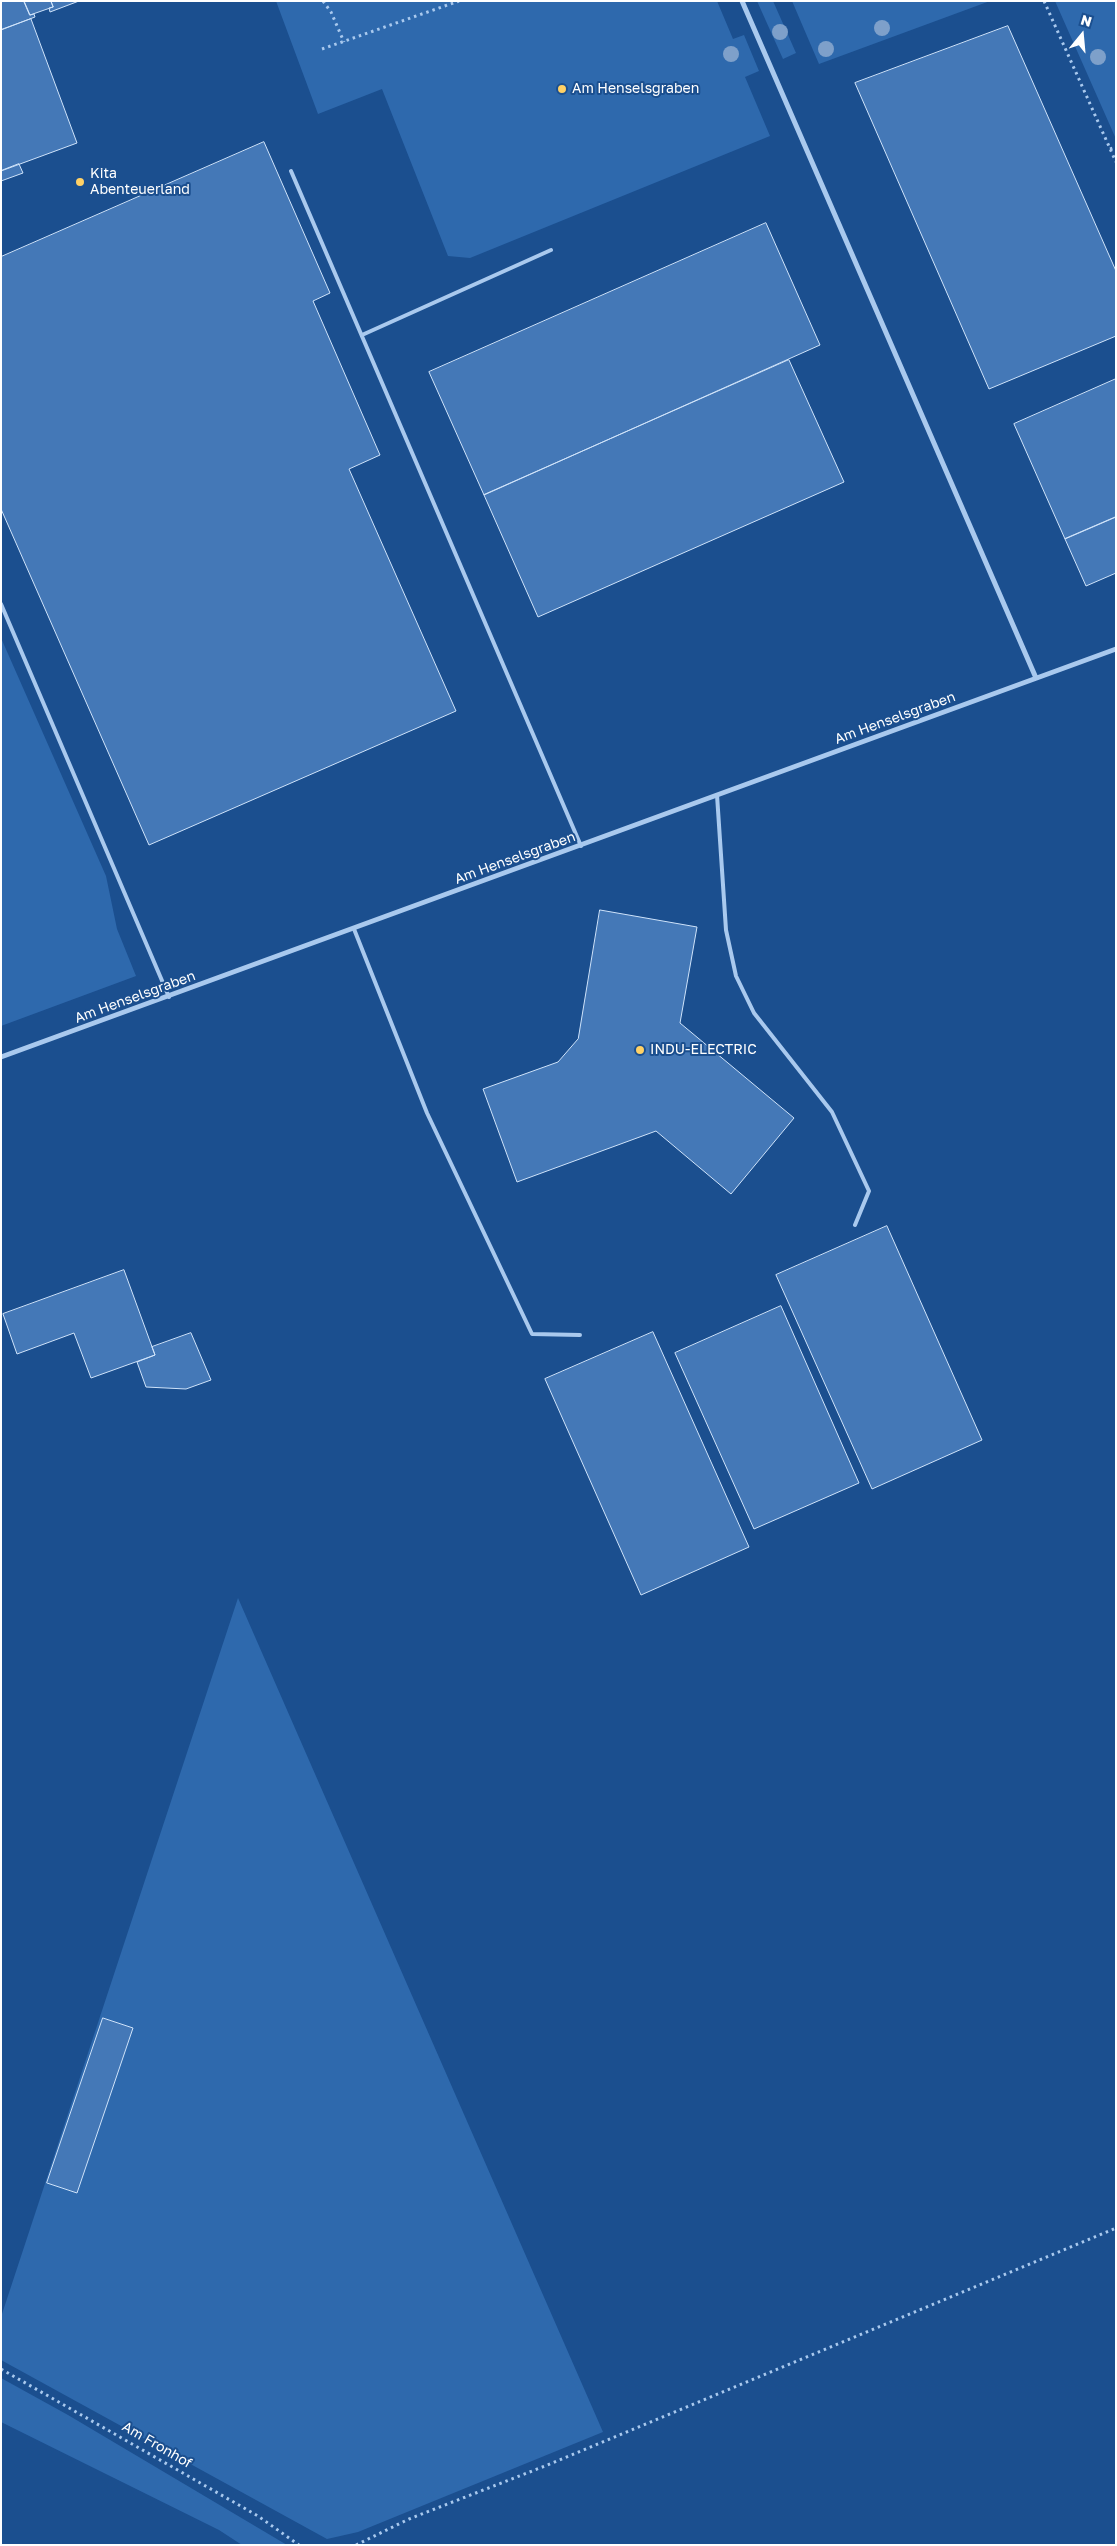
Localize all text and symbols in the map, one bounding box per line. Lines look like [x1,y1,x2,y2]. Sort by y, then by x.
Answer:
north arrow [1057,10,1107,60]
text: N [1079,10,1094,30]
place label: Am Henselsgraben [572,81,699,97]
marker: Am Henselsgraben [556,83,568,95]
place label: Kita Abenteuerland [90,166,190,198]
marker: Kita Abenteuerland [74,176,86,188]
street label: Am Henselsgraben [832,688,958,748]
street label: Am Henselsgraben [452,828,578,888]
street label: Am Henselsgraben [72,967,198,1027]
place label: INDU-ELECTRIC [650,1042,757,1058]
marker: INDU-ELECTRIC [634,1044,646,1056]
street label: Am Fronhof [119,2418,195,2472]

